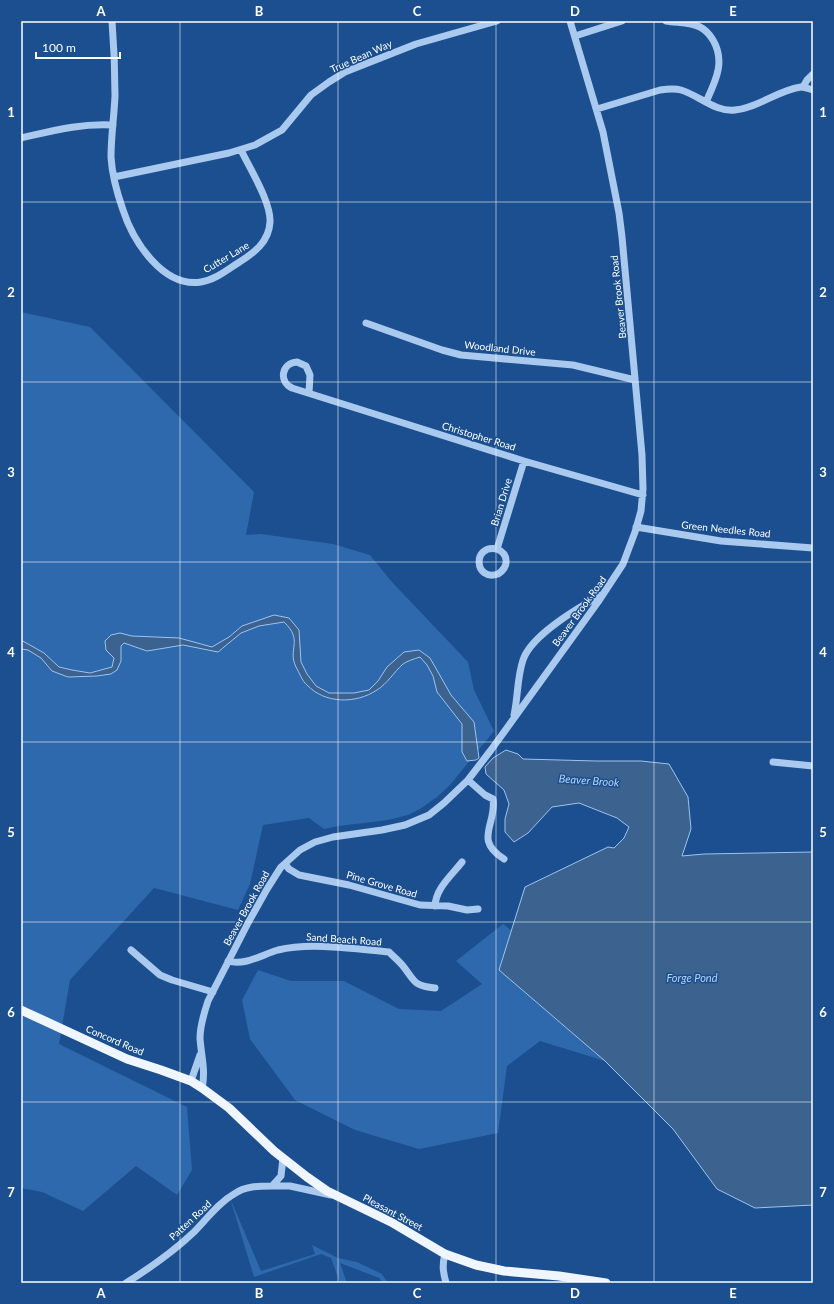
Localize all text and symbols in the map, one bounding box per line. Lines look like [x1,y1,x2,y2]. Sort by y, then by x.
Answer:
text: A [95,3,106,19]
text: B [255,3,264,19]
text: C [413,3,422,19]
text: D [570,3,580,19]
text: E [729,3,737,19]
scale bar [36,34,120,60]
street label: True Bean Way [328,37,394,75]
text: 100 m [42,40,76,55]
text: 1 [7,104,15,120]
text: 1 [819,104,827,120]
street label: Cutter Lane [201,239,251,275]
street label: Beaver Brook Road [608,255,628,339]
text: 2 [7,284,15,300]
text: 2 [819,284,827,300]
street label: Woodland Drive [464,338,536,358]
street label: Christopher Road [441,419,517,453]
text: 3 [7,464,15,480]
text: 3 [819,464,827,480]
street label: Brian Drive [488,477,514,527]
street label: Green Needles Road [681,518,771,540]
street label: Beaver Brook Road [550,574,608,648]
text: 4 [7,644,15,660]
text: 4 [819,644,827,660]
water label: Beaver Brook [558,771,620,789]
text: 5 [7,824,15,840]
text: 5 [819,824,827,840]
street label: Beaver Brook Road [220,868,272,948]
street label: Pine Grove Road [345,868,419,900]
street label: Sand Beach Road [306,930,382,948]
water label: Forge Pond [666,971,718,984]
text: 6 [7,1004,15,1020]
text: 6 [819,1004,827,1020]
street label: Concord Road [84,1022,146,1058]
text: 7 [7,1184,15,1200]
text: 7 [819,1184,827,1200]
street label: Pleasant Street [361,1191,425,1233]
street label: Patten Road [166,1197,214,1243]
text: A [95,1285,106,1301]
text: B [255,1285,264,1301]
text: C [413,1285,422,1301]
text: D [570,1285,580,1301]
text: E [729,1285,737,1301]

